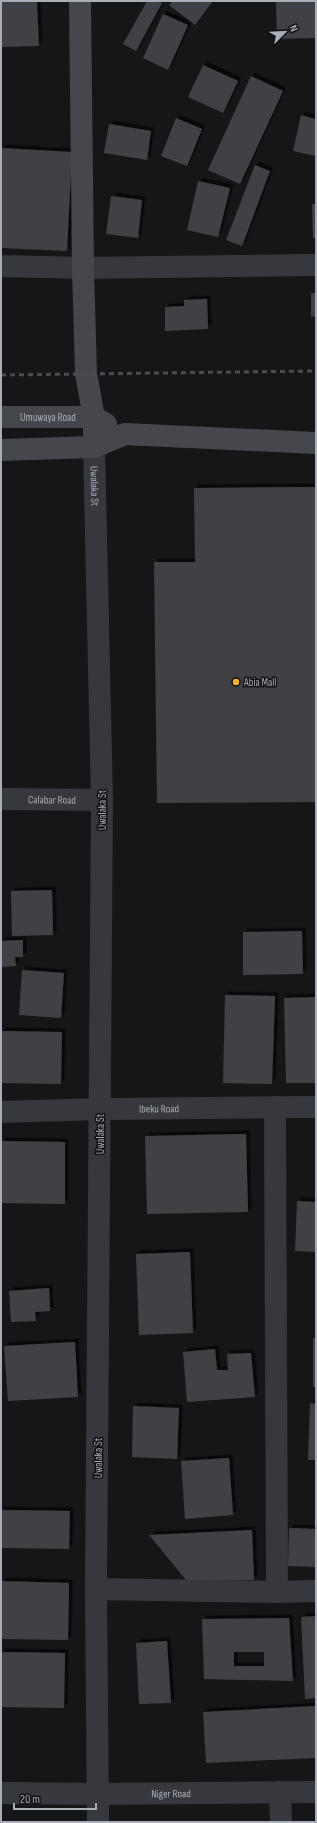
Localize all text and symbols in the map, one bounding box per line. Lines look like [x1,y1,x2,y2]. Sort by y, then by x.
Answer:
north arrow [265,12,305,52]
text: N [287,23,301,34]
street label: Umuwaya Road [20,411,76,424]
street label: Uwalaka St [88,466,102,507]
place label: Abia Mall [243,676,276,689]
marker: Abia Mall [231,677,241,687]
street label: Uwalaka St [96,789,109,830]
street label: Calabar Road [28,793,76,806]
street label: Ibeku Road [139,1102,180,1115]
street label: Uwalaka St [94,1113,107,1154]
street label: Uwalaka St [92,1437,105,1478]
scale bar [14,1785,96,1811]
street label: Niger Road [151,1787,191,1800]
text: 20 m [20,1792,40,1807]

